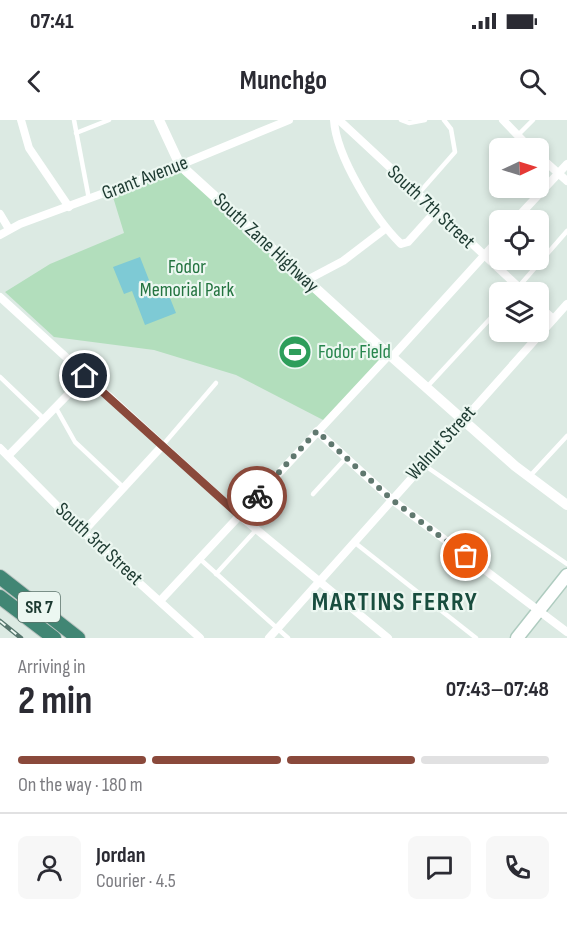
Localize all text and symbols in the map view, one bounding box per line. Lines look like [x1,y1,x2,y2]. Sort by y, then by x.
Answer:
text: 07:41 [30,8,74,35]
icon: back [18,65,51,98]
text: Munchgo [240,65,327,97]
icon: search [516,65,549,98]
north arrow [489,138,549,198]
map controls [489,138,549,342]
street label: Grant Avenue [99,151,191,205]
street label: South 7th Street [382,160,480,254]
street label: South Zane Highway [208,188,324,298]
button: locate [489,210,549,270]
park label: Fodor Memorial Park [140,255,235,302]
button: layers [489,282,549,342]
sports icon: Fodor Field [277,334,313,370]
place label: Fodor Field [318,340,391,364]
pin [59,350,110,401]
icon: home [68,359,101,392]
street label: Walnut Street [401,401,481,485]
courier [227,466,287,526]
icon: bike [241,480,274,513]
street label: South 3rd Street [50,498,148,590]
pin [440,530,491,581]
icon: bag [449,539,482,572]
district label: MARTINS FERRY [312,587,478,618]
road number: SR 7 [18,592,60,622]
text: Arriving in [18,655,86,679]
text: 07:43–07:48 [446,676,549,703]
text: 2 min [18,678,92,725]
text: On the way · 180 m [18,773,143,797]
button: person [18,836,81,899]
button: chat [408,836,471,899]
button: phone [486,836,549,899]
text: Jordan [96,842,145,869]
text: Courier · 4.5 [96,869,176,893]

